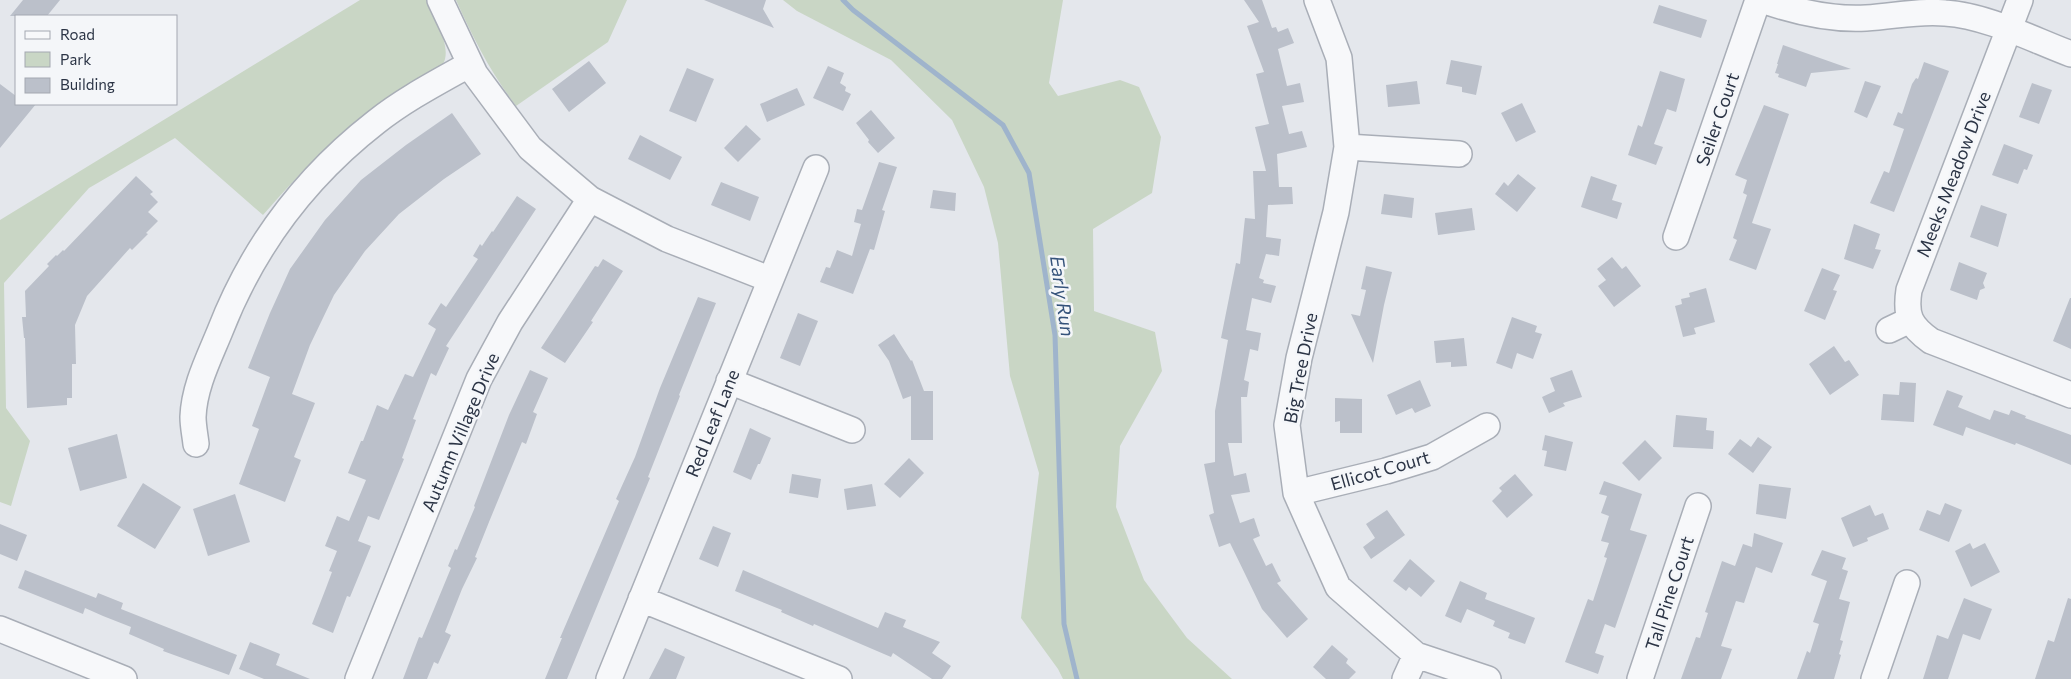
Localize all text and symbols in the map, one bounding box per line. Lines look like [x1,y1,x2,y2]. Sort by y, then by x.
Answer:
legend [15,15,178,105]
text: Road [60,25,95,43]
text: Park [60,50,91,68]
street label: Seiler Court [1691,70,1743,168]
text: Building [60,75,115,93]
street label: Meeks Meadow Drive [1911,88,1995,260]
water label: Early Run [1046,254,1080,338]
street label: Big Tree Drive [1278,311,1322,425]
street label: Autumn Village Drive [417,349,503,515]
street label: Red Leaf Lane [680,366,744,480]
street label: Ellicot Court [1328,445,1432,495]
street label: Tall Pine Court [1640,533,1698,653]

